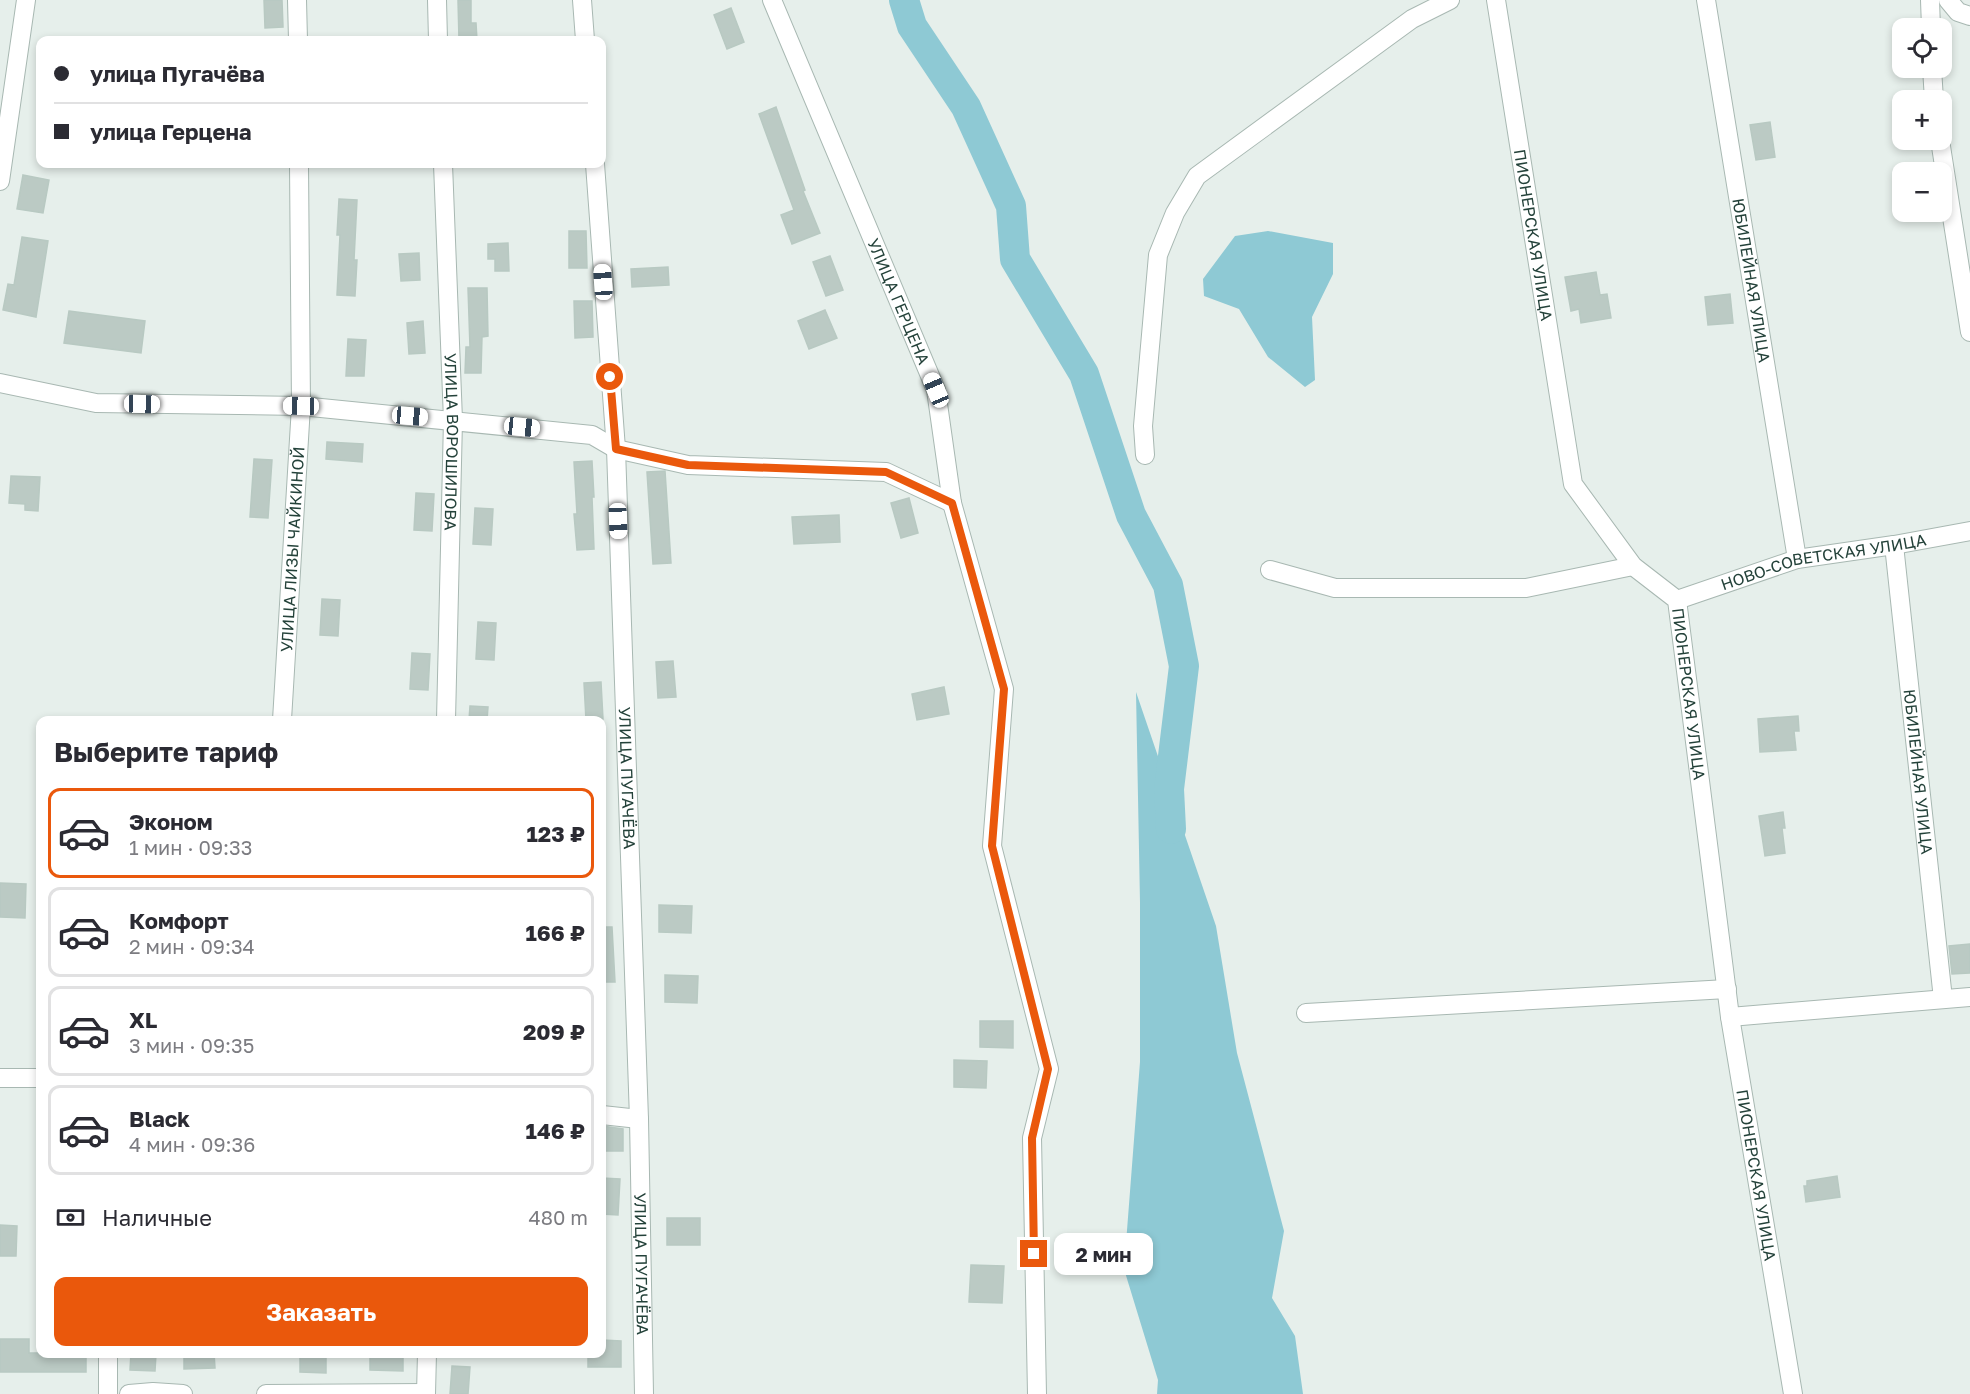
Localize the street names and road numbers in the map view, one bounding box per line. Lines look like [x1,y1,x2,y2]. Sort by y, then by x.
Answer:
street label: ПИОНЕРСКАЯ УЛИЦА [1510,148,1557,323]
street label: ЮБИЛЕЙНАЯ УЛИЦА [1728,197,1775,364]
street label: УЛИЦА ГЕРЦЕНА [863,235,934,368]
street label: УЛИЦА ВОРОШИЛОВА [440,353,463,531]
street label: УЛИЦА ЛИЗЫ ЧАЙКИНОЙ [276,446,309,653]
street label: НОВО-СОВЕТСКАЯ УЛИЦА [1718,529,1928,594]
street label: ПИОНЕРСКАЯ УЛИЦА [1668,607,1710,782]
street label: ЮБИЛЕЙНАЯ УЛИЦА [1900,688,1937,856]
street label: УЛИЦА ПУГАЧЁВА [615,707,640,850]
street label: ПИОНЕРСКАЯ УЛИЦА [1732,1088,1781,1263]
street label: УЛИЦА ПУГАЧЁВА [630,1192,653,1335]

